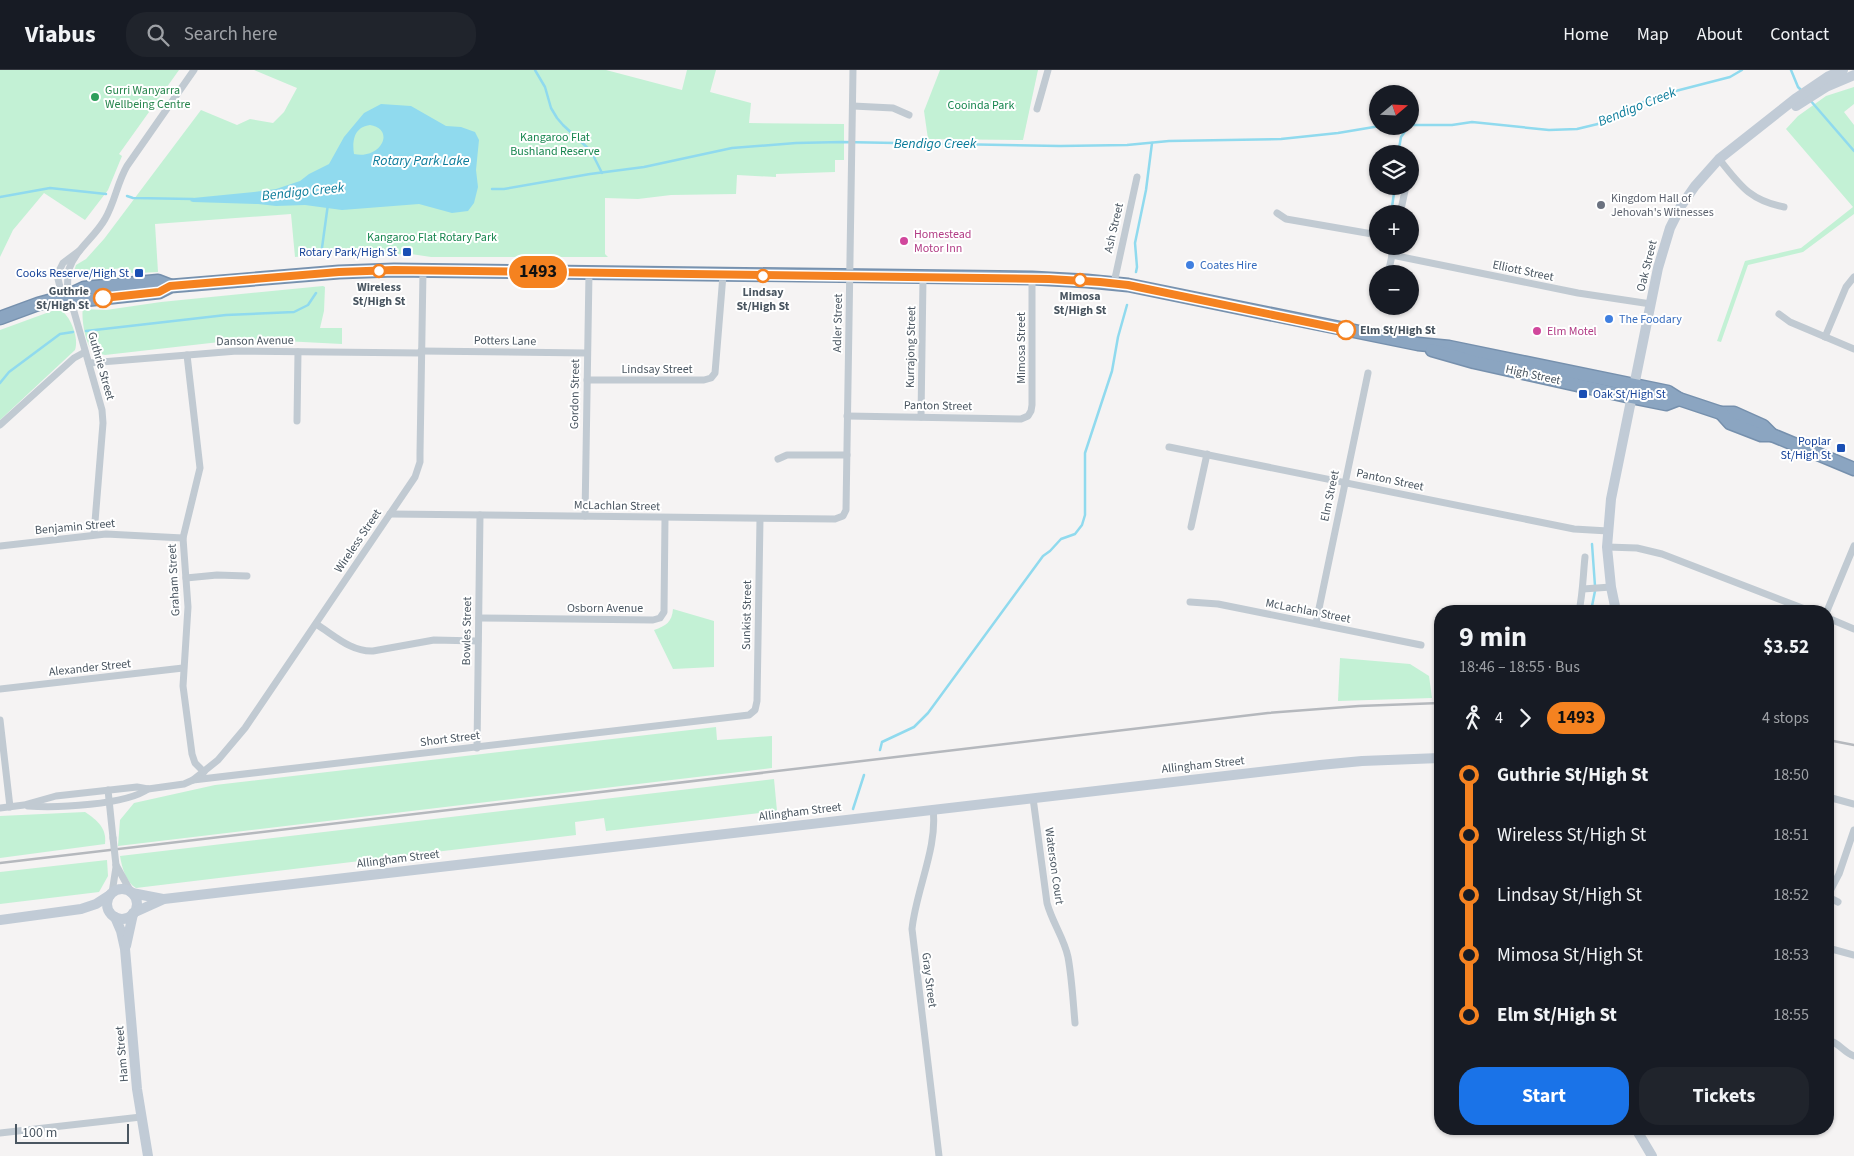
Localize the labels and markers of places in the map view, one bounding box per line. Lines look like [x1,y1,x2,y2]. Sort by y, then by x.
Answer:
place label: Gurri Wanyarra Wellbeing Centre [105,82,191,113]
marker: Gurri Wanyarra Wellbeing Centre [89,91,101,103]
place label: Kingdom Hall of Jehovah's Witnesses [1611,190,1714,221]
marker: Kingdom Hall of Jehovah's Witnesses [1595,199,1607,211]
place label: Homestead Motor Inn [914,226,971,257]
marker: Homestead Motor Inn [898,235,910,247]
place label: Rotary Park/High St [299,244,397,261]
marker: Rotary Park/High St [401,246,413,258]
place label: Coates Hire [1200,257,1257,274]
marker: Coates Hire [1184,259,1196,271]
marker: Wireless St/High St [372,264,386,278]
place label: Cooks Reserve/High St [16,265,129,282]
marker: Cooks Reserve/High St [133,267,145,279]
marker: Lindsay St/High St [756,269,770,283]
marker: Mimosa St/High St [1073,273,1087,287]
place label: Wireless St/High St [353,279,406,310]
place label: Guthrie St/High St [36,283,89,314]
place label: Lindsay St/High St [737,284,790,315]
marker: Guthrie St/High St [93,288,113,308]
place label: Mimosa St/High St [1054,288,1107,319]
place label: The Foodary [1619,311,1682,328]
marker: The Foodary [1603,313,1615,325]
marker: Elm St/High St [1336,320,1356,340]
place label: Elm St/High St [1360,322,1436,339]
place label: Elm Motel [1547,323,1597,340]
marker: Elm Motel [1531,325,1543,337]
place label: Oak St/High St [1593,386,1666,403]
marker: Oak St/High St [1577,388,1589,400]
place label: Poplar St/High St [1781,433,1832,464]
marker: Poplar St/High St [1835,442,1847,454]

